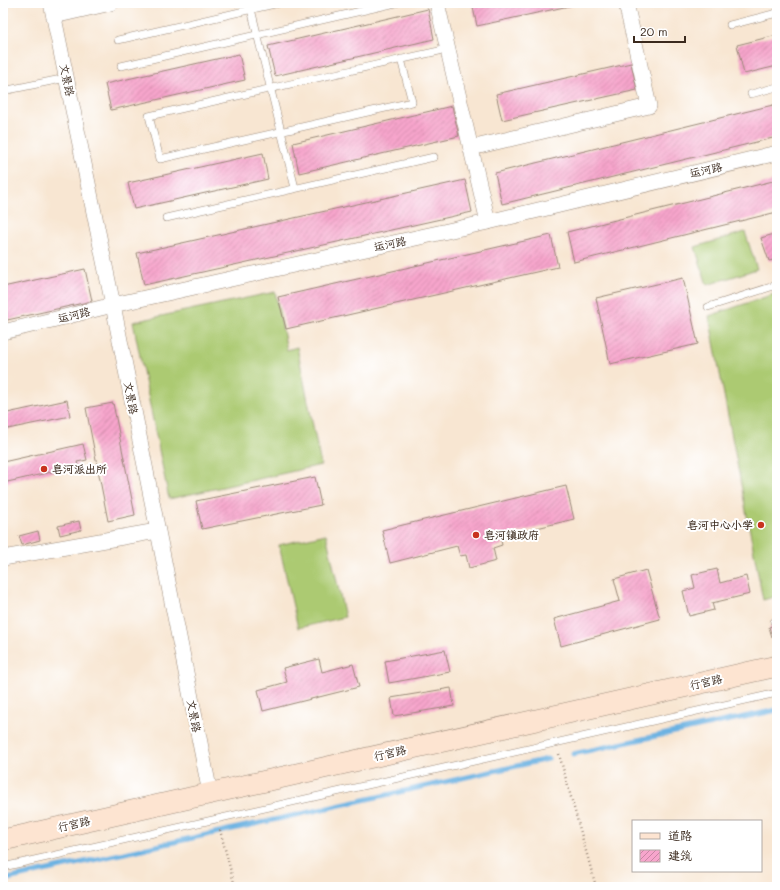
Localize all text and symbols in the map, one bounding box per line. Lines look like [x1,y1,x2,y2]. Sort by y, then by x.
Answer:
scale bar [634,18,685,44]
text: 20 m [640,23,668,39]
street label: 文景路 [57,62,78,98]
street label: 运河路 [688,158,724,181]
street label: 运河路 [372,233,408,254]
street label: 运河路 [56,303,92,326]
street label: 文景路 [121,380,142,416]
place label: 皂河派出所 [52,461,107,476]
marker: 皂河派出所 [39,464,49,474]
place label: 皂河中心小学 [687,517,753,532]
marker: 皂河中心小学 [756,520,766,530]
place label: 皂河镇政府 [484,527,539,542]
marker: 皂河镇政府 [471,530,481,540]
street label: 行宫路 [688,670,724,693]
street label: 文景路 [184,698,205,734]
street label: 行宫路 [372,741,408,764]
street label: 行宫路 [56,812,92,835]
legend [632,820,762,872]
text: 道路 [668,827,692,843]
text: 建筑 [668,847,692,863]

